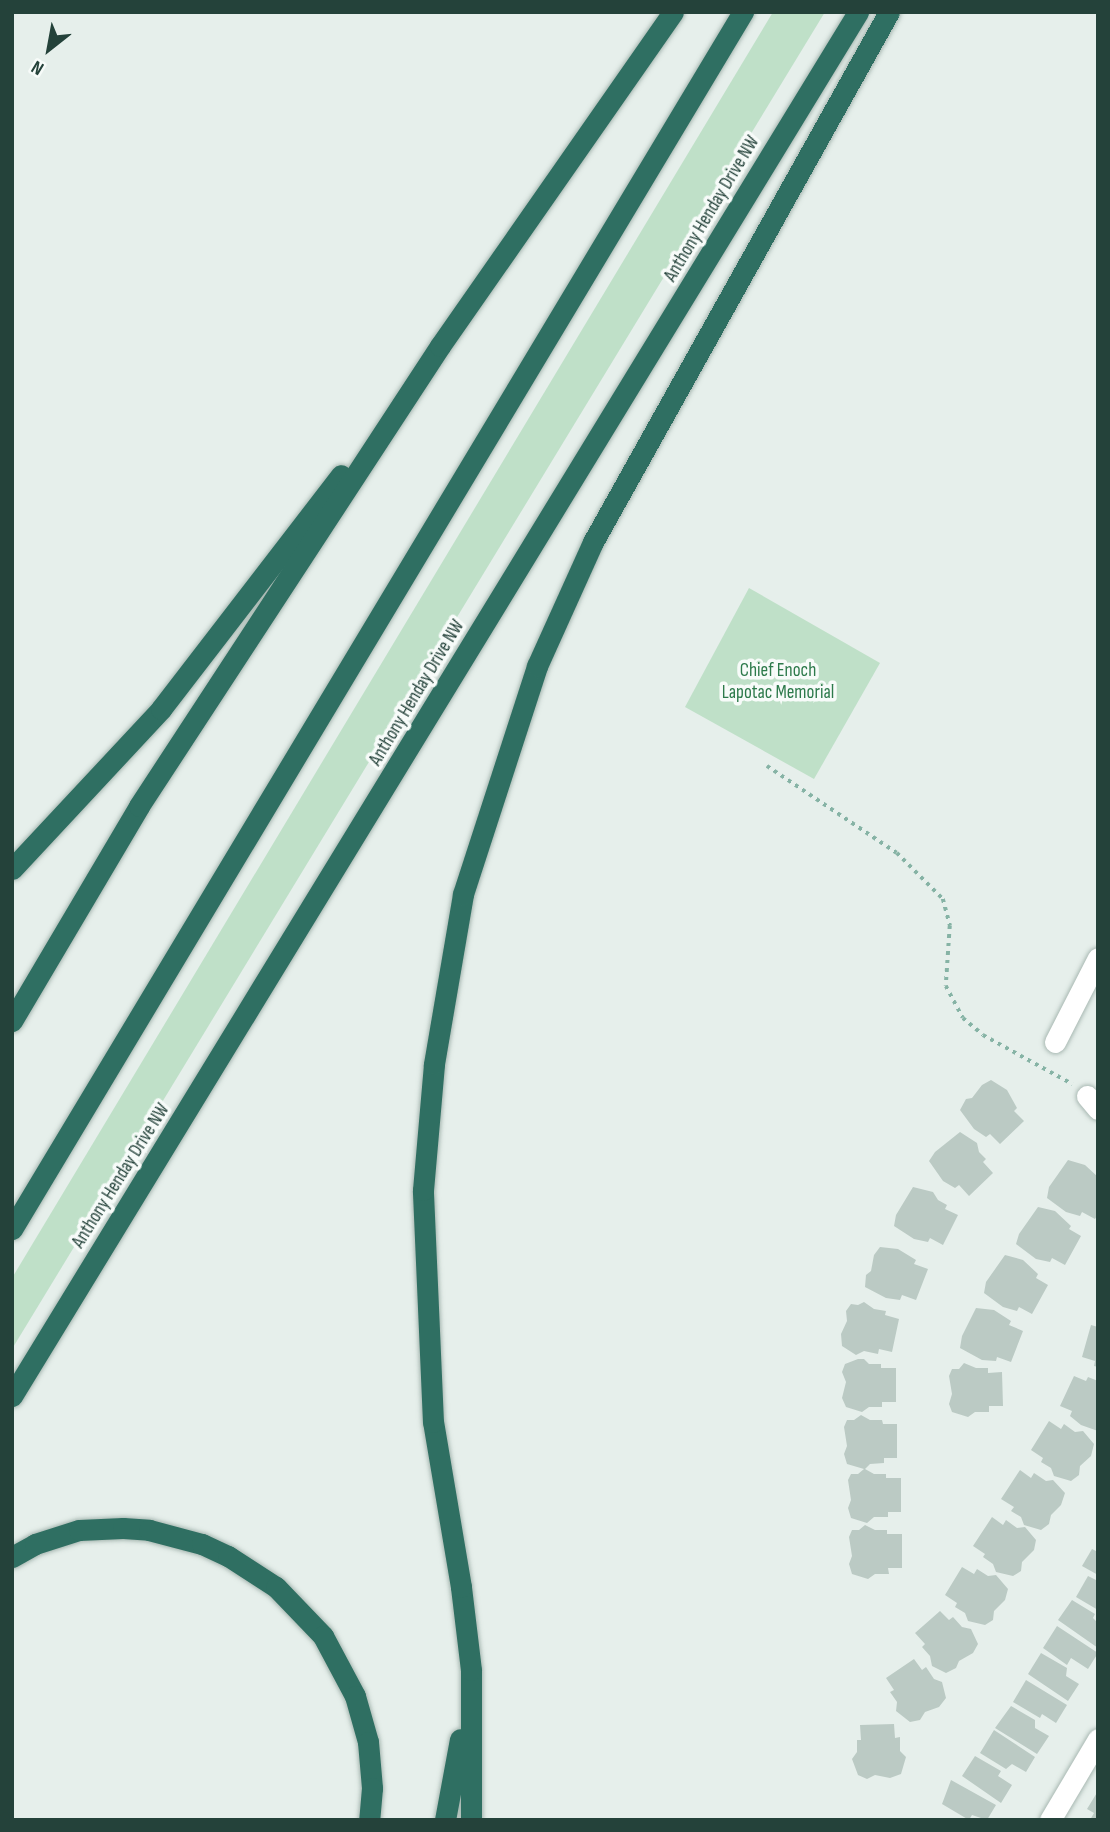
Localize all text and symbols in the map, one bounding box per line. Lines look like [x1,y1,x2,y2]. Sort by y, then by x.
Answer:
north arrow [14,14,84,84]
text: N [28,55,48,80]
street label: Anthony Henday Drive NW [659,132,765,286]
street label: Anthony Henday Drive NW [364,616,470,770]
park label: Chief Enoch Lapotac Memorial [722,660,834,704]
street label: Anthony Henday Drive NW [67,1100,175,1252]

